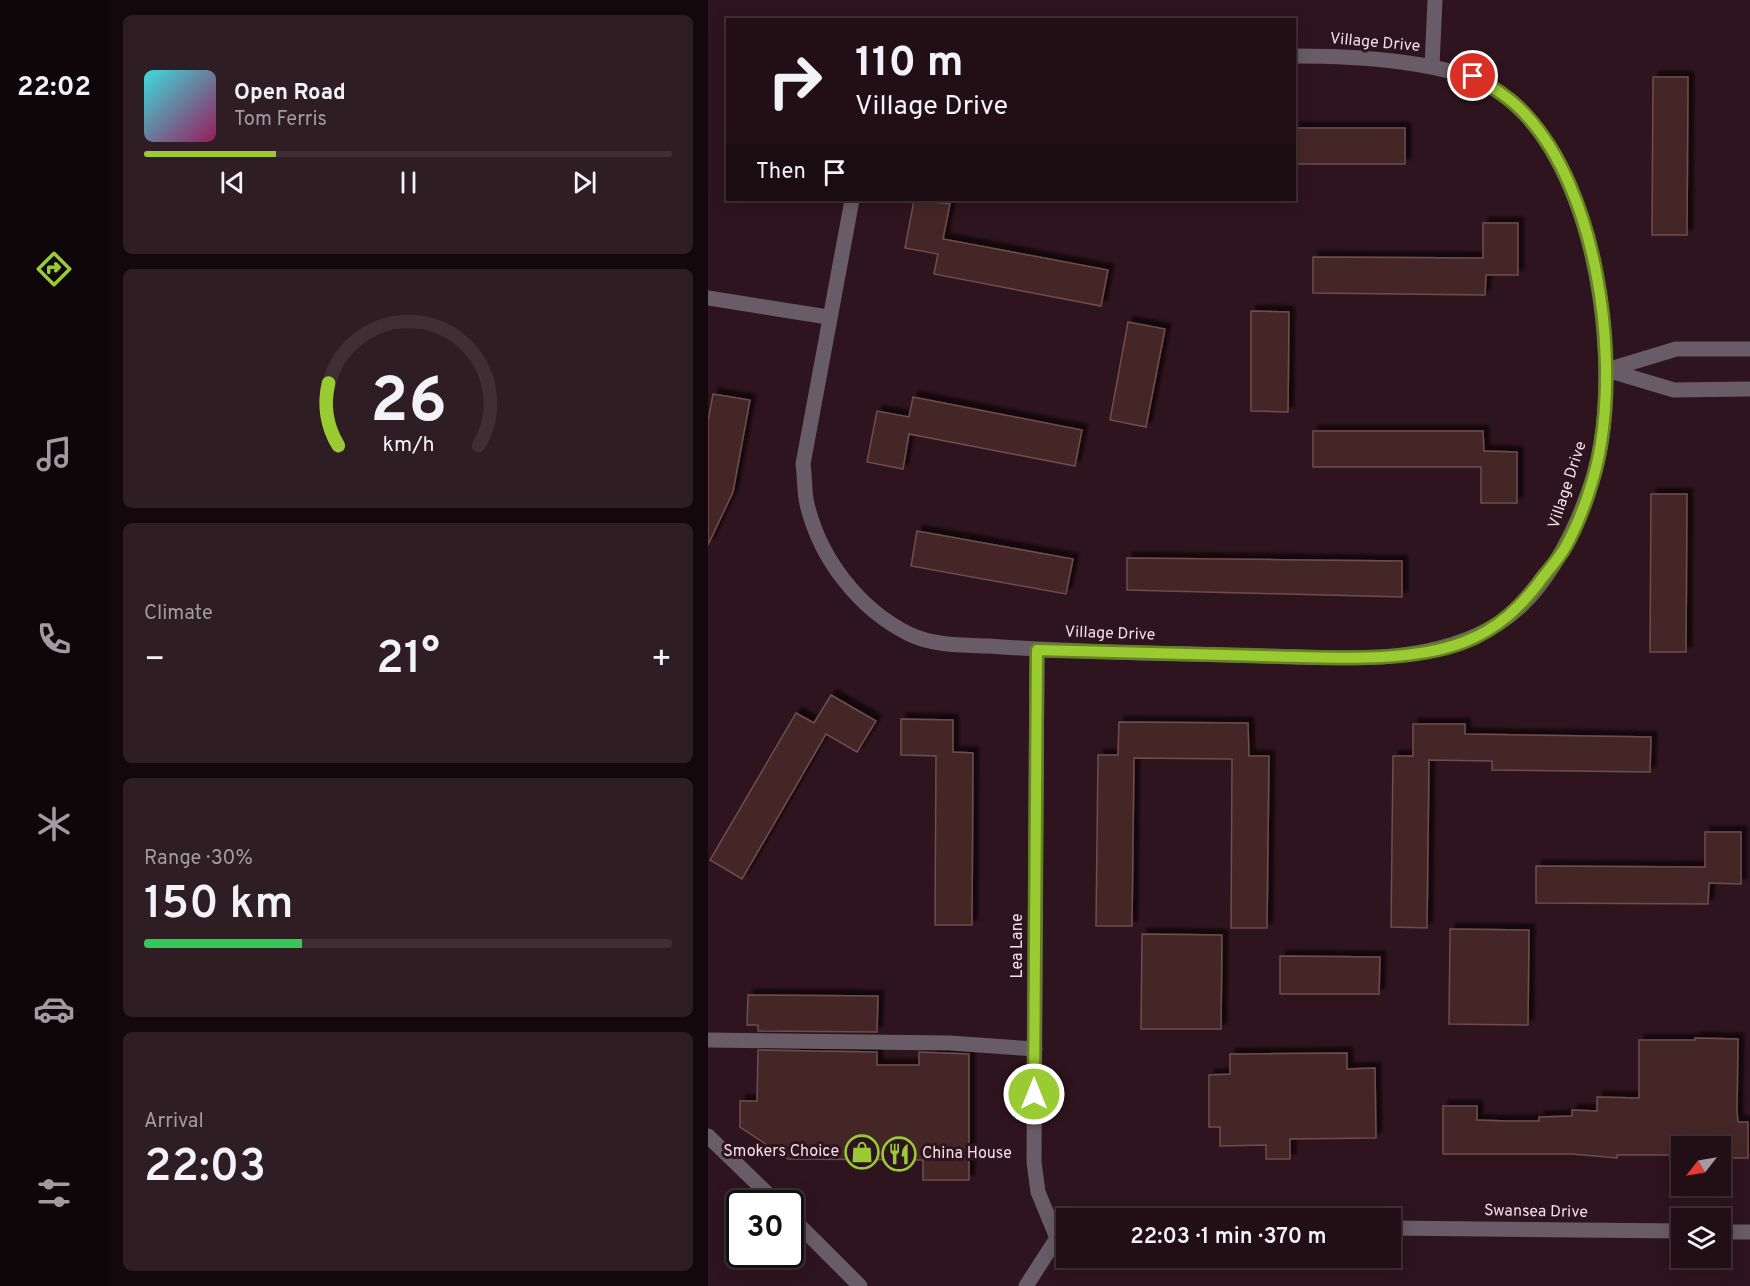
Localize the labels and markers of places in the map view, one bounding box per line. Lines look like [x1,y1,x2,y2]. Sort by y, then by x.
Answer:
pin [1447,50,1498,101]
shop icon: Smokers Choice [844,1134,880,1170]
restaurant icon: China House [881,1136,917,1172]
place label: Smokers Choice [723,1142,839,1162]
place label: China House [922,1144,1012,1164]

